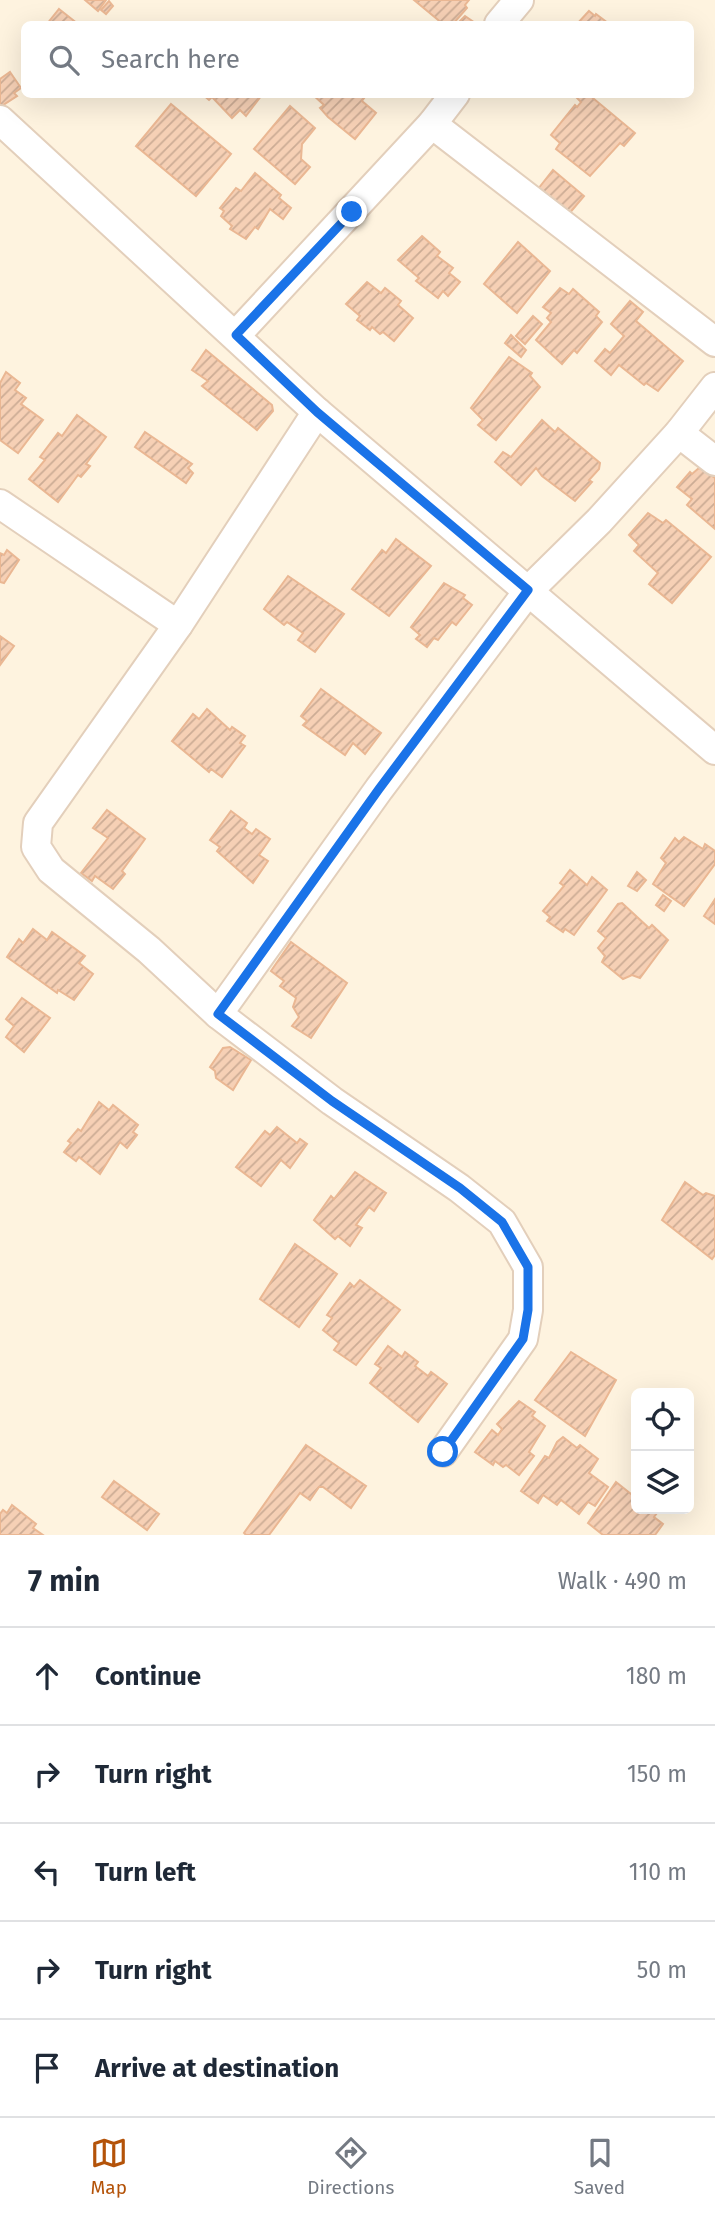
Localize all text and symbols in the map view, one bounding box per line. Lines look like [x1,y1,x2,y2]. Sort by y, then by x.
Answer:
search box [21,21,694,98]
icon: search [45,41,83,79]
text: Search here [101,44,240,75]
route end [336,196,367,227]
map controls [631,1388,694,1514]
button: locate [631,1388,694,1451]
route start [427,1436,458,1467]
button: layers [631,1451,694,1514]
text: 7 min [28,1563,100,1599]
text: Walk · 490 m [558,1567,687,1595]
icon: ahead [28,1657,66,1695]
text: Continue [95,1661,201,1692]
text: 180 m [626,1662,687,1690]
icon: right [28,1755,66,1793]
text: Turn right [95,1759,212,1790]
text: 150 m [627,1760,687,1788]
icon: left [28,1853,66,1891]
text: Turn left [95,1857,196,1888]
text: 110 m [629,1858,687,1886]
icon: right [28,1951,66,1989]
text: Turn right [95,1955,212,1986]
text: 50 m [637,1956,687,1984]
icon: arrive [28,2049,66,2087]
text: Arrive at destination [95,2053,339,2084]
tab: Map [90,2134,128,2199]
tab: Directions [307,2134,394,2199]
tab: Saved [574,2134,625,2199]

